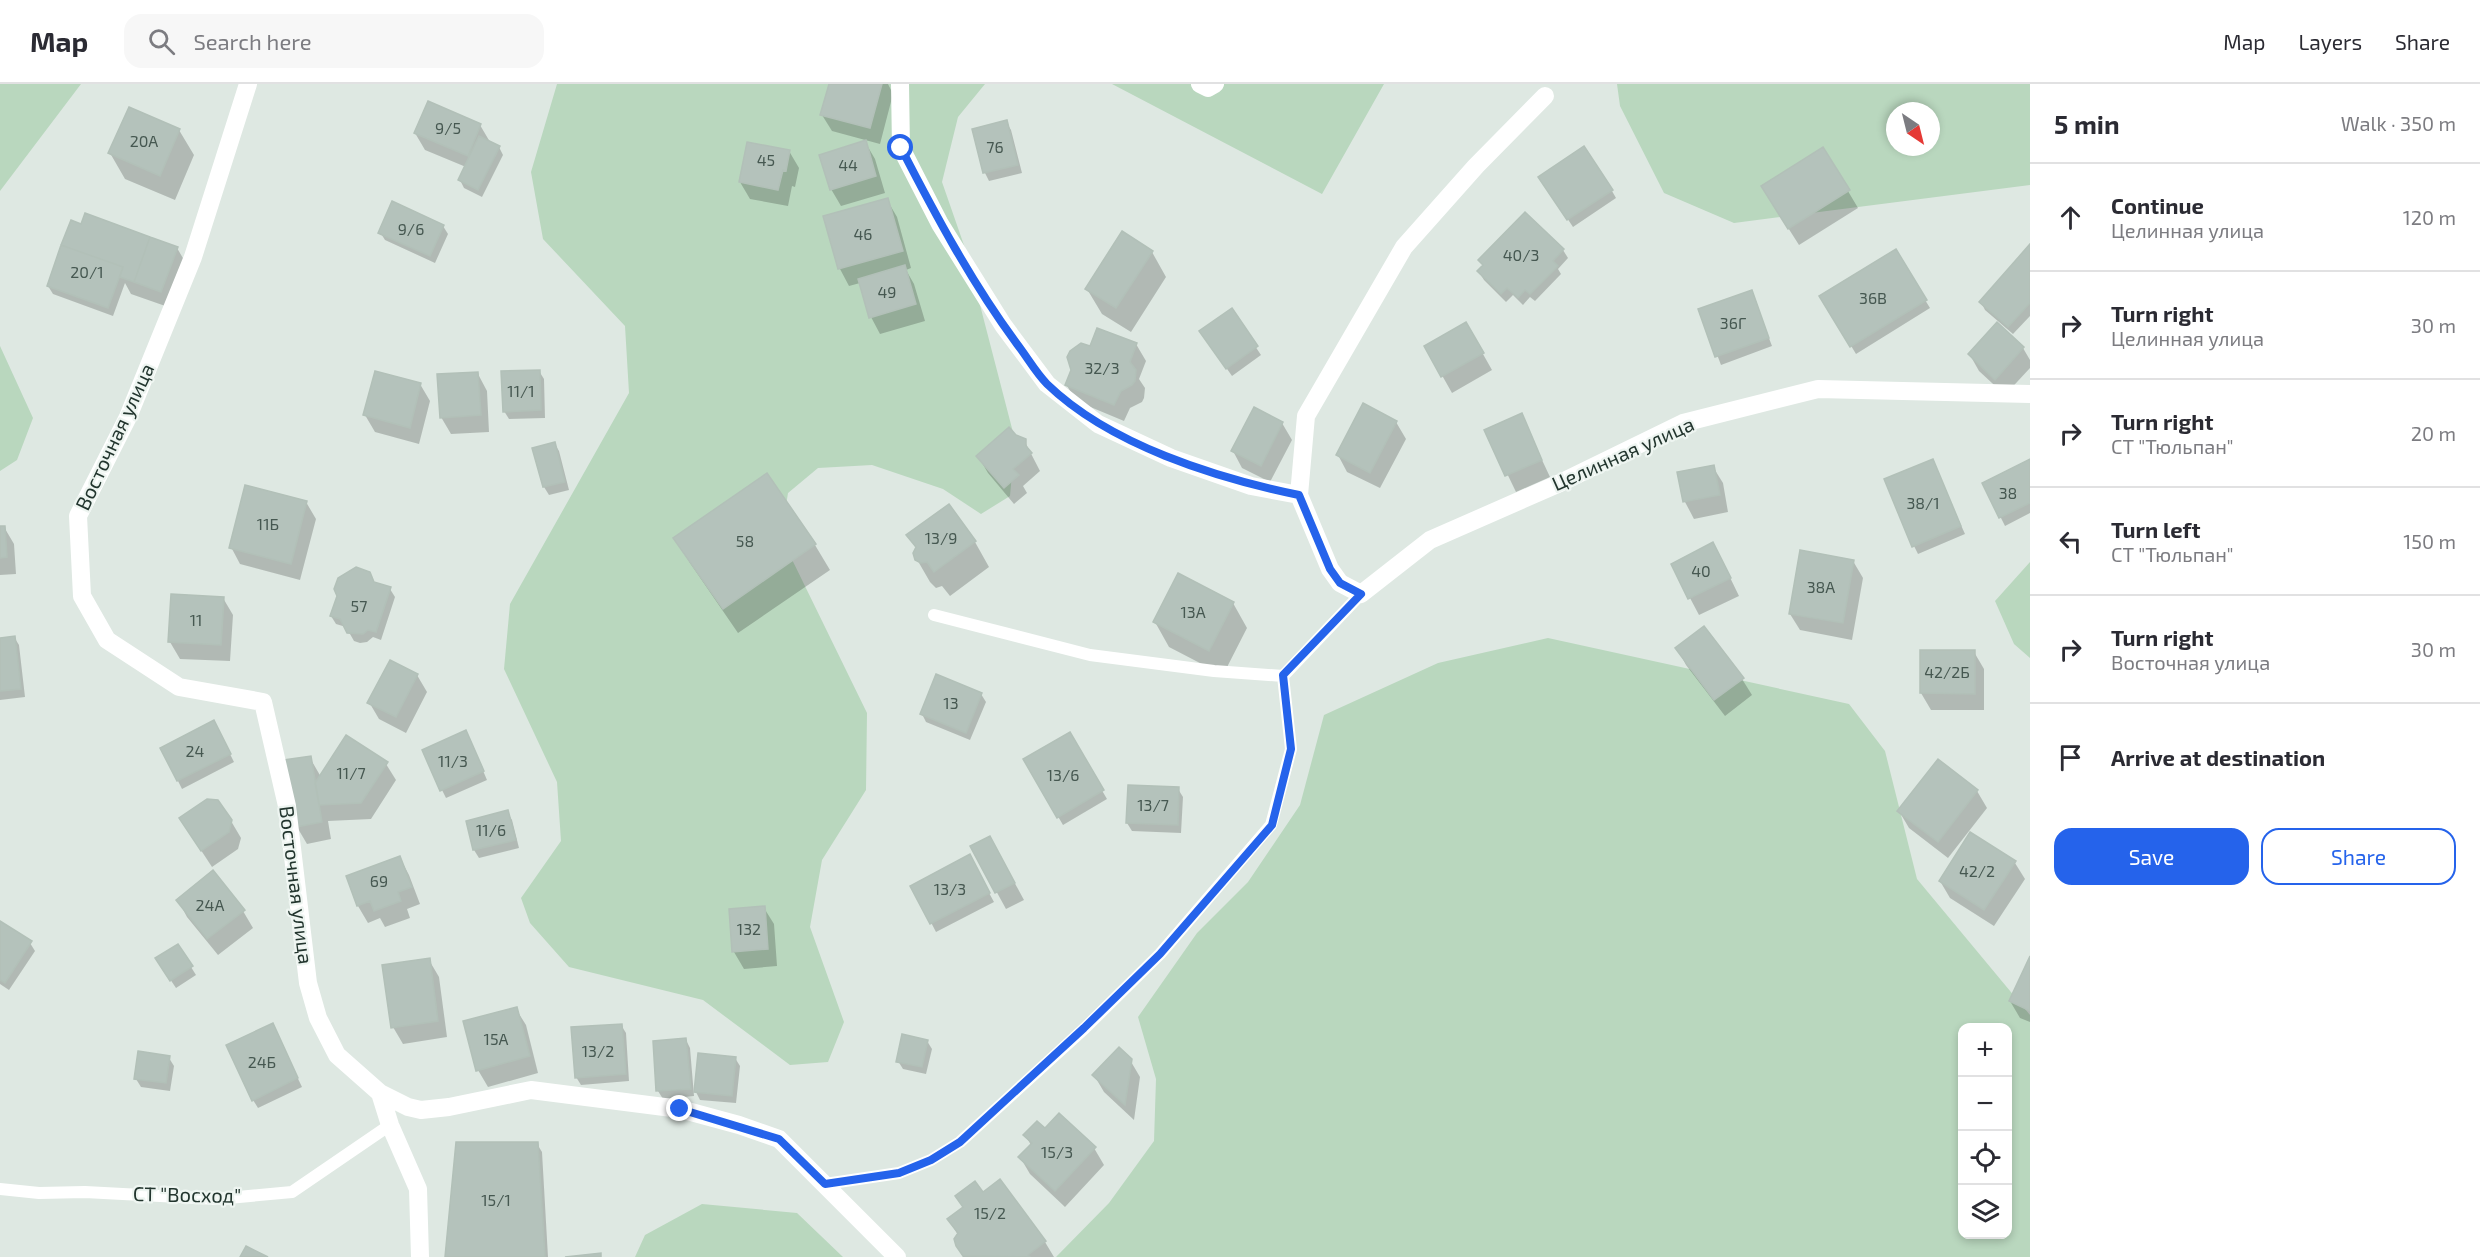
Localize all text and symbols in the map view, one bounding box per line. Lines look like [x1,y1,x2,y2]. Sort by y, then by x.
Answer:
search box [124,14,544,68]
text: Map [30,24,88,58]
icon: search [145,25,178,58]
text: Search here [193,28,312,54]
text: Map [2223,29,2265,54]
text: Layers [2298,29,2362,54]
text: Share [2395,29,2450,54]
north arrow [1886,102,1940,156]
text: 5 min [2054,108,2120,139]
text: Walk · 350 m [2341,111,2456,135]
house number: 9/5 [435,118,461,137]
house number: 20А [130,131,158,150]
route start [887,134,913,160]
house number: 76 [986,137,1004,156]
house number: 45 [757,150,775,169]
house number: 44 [838,155,858,174]
text: Continue [2111,192,2204,218]
icon: ahead [2054,201,2087,234]
text: 120 m [2403,205,2456,229]
text: Целинная улица [2111,218,2264,242]
house number: 9/6 [398,219,424,238]
house number: 46 [854,224,873,243]
house number: 40/3 [1503,245,1539,264]
house number: 20/1 [70,262,104,281]
house number: 49 [878,282,897,301]
house number: 36В [1859,288,1887,307]
text: Turn right [2111,300,2213,326]
icon: right [2054,309,2087,342]
house number: 36Г [1720,313,1746,332]
text: 30 m [2411,313,2456,337]
text: Целинная улица [2111,326,2264,350]
house number: 32/3 [1084,358,1120,377]
street label: Восточная улица [70,359,160,514]
house number: 11/1 [507,381,535,400]
text: Turn right [2111,408,2213,434]
street label: Целинная улица [1548,411,1698,496]
icon: right [2054,417,2087,450]
text: 20 m [2411,421,2456,445]
text: СТ "Тюльпан" [2111,434,2234,458]
house number: 38 [1999,483,2017,502]
house number: 38/1 [1906,493,1940,512]
house number: 11Б [257,514,279,533]
text: Turn left [2111,516,2200,542]
icon: left [2054,525,2087,558]
house number: 13/9 [925,528,957,547]
text: 150 m [2403,529,2456,553]
house number: 58 [736,531,754,550]
text: СТ "Тюльпан" [2111,542,2234,566]
house number: 40 [1691,561,1711,580]
house number: 38А [1807,577,1835,596]
house number: 57 [351,596,367,615]
house number: 13А [1180,602,1206,621]
house number: 11 [190,610,202,629]
text: Turn right [2111,624,2213,650]
icon: right [2054,633,2087,666]
text: 30 m [2411,637,2456,661]
text: Восточная улица [2111,650,2270,674]
house number: 42/2Б [1924,662,1970,681]
house number: 13 [943,693,959,712]
house number: 24 [186,741,205,760]
icon: arrive [2054,741,2087,774]
text: Arrive at destination [2111,744,2325,770]
house number: 11/3 [438,751,468,770]
house number: 11/7 [336,763,366,782]
house number: 13/6 [1047,765,1079,784]
house number: 13/7 [1137,795,1169,814]
street label: Восточная улица [274,804,319,965]
house number: 11/6 [476,820,506,839]
button: Save [2054,828,2249,885]
button: Share [2261,828,2456,885]
house number: 42/2 [1959,861,1995,880]
house number: 69 [370,871,388,890]
house number: 13/3 [934,879,966,898]
house number: 24А [196,895,224,914]
house number: 132 [737,919,761,938]
map controls [1958,1023,2012,1239]
button: + [1958,1023,2012,1077]
house number: 15А [484,1029,508,1048]
house number: 13/2 [582,1041,614,1060]
house number: 24Б [248,1052,276,1071]
button: − [1958,1077,2012,1131]
route end [666,1095,692,1121]
button: locate [1958,1131,2012,1185]
house number: 15/3 [1041,1142,1073,1161]
street label: СТ "Восход" [133,1181,241,1207]
button: layers [1958,1185,2012,1239]
house number: 15/1 [481,1190,511,1209]
house number: 15/2 [974,1203,1006,1222]

